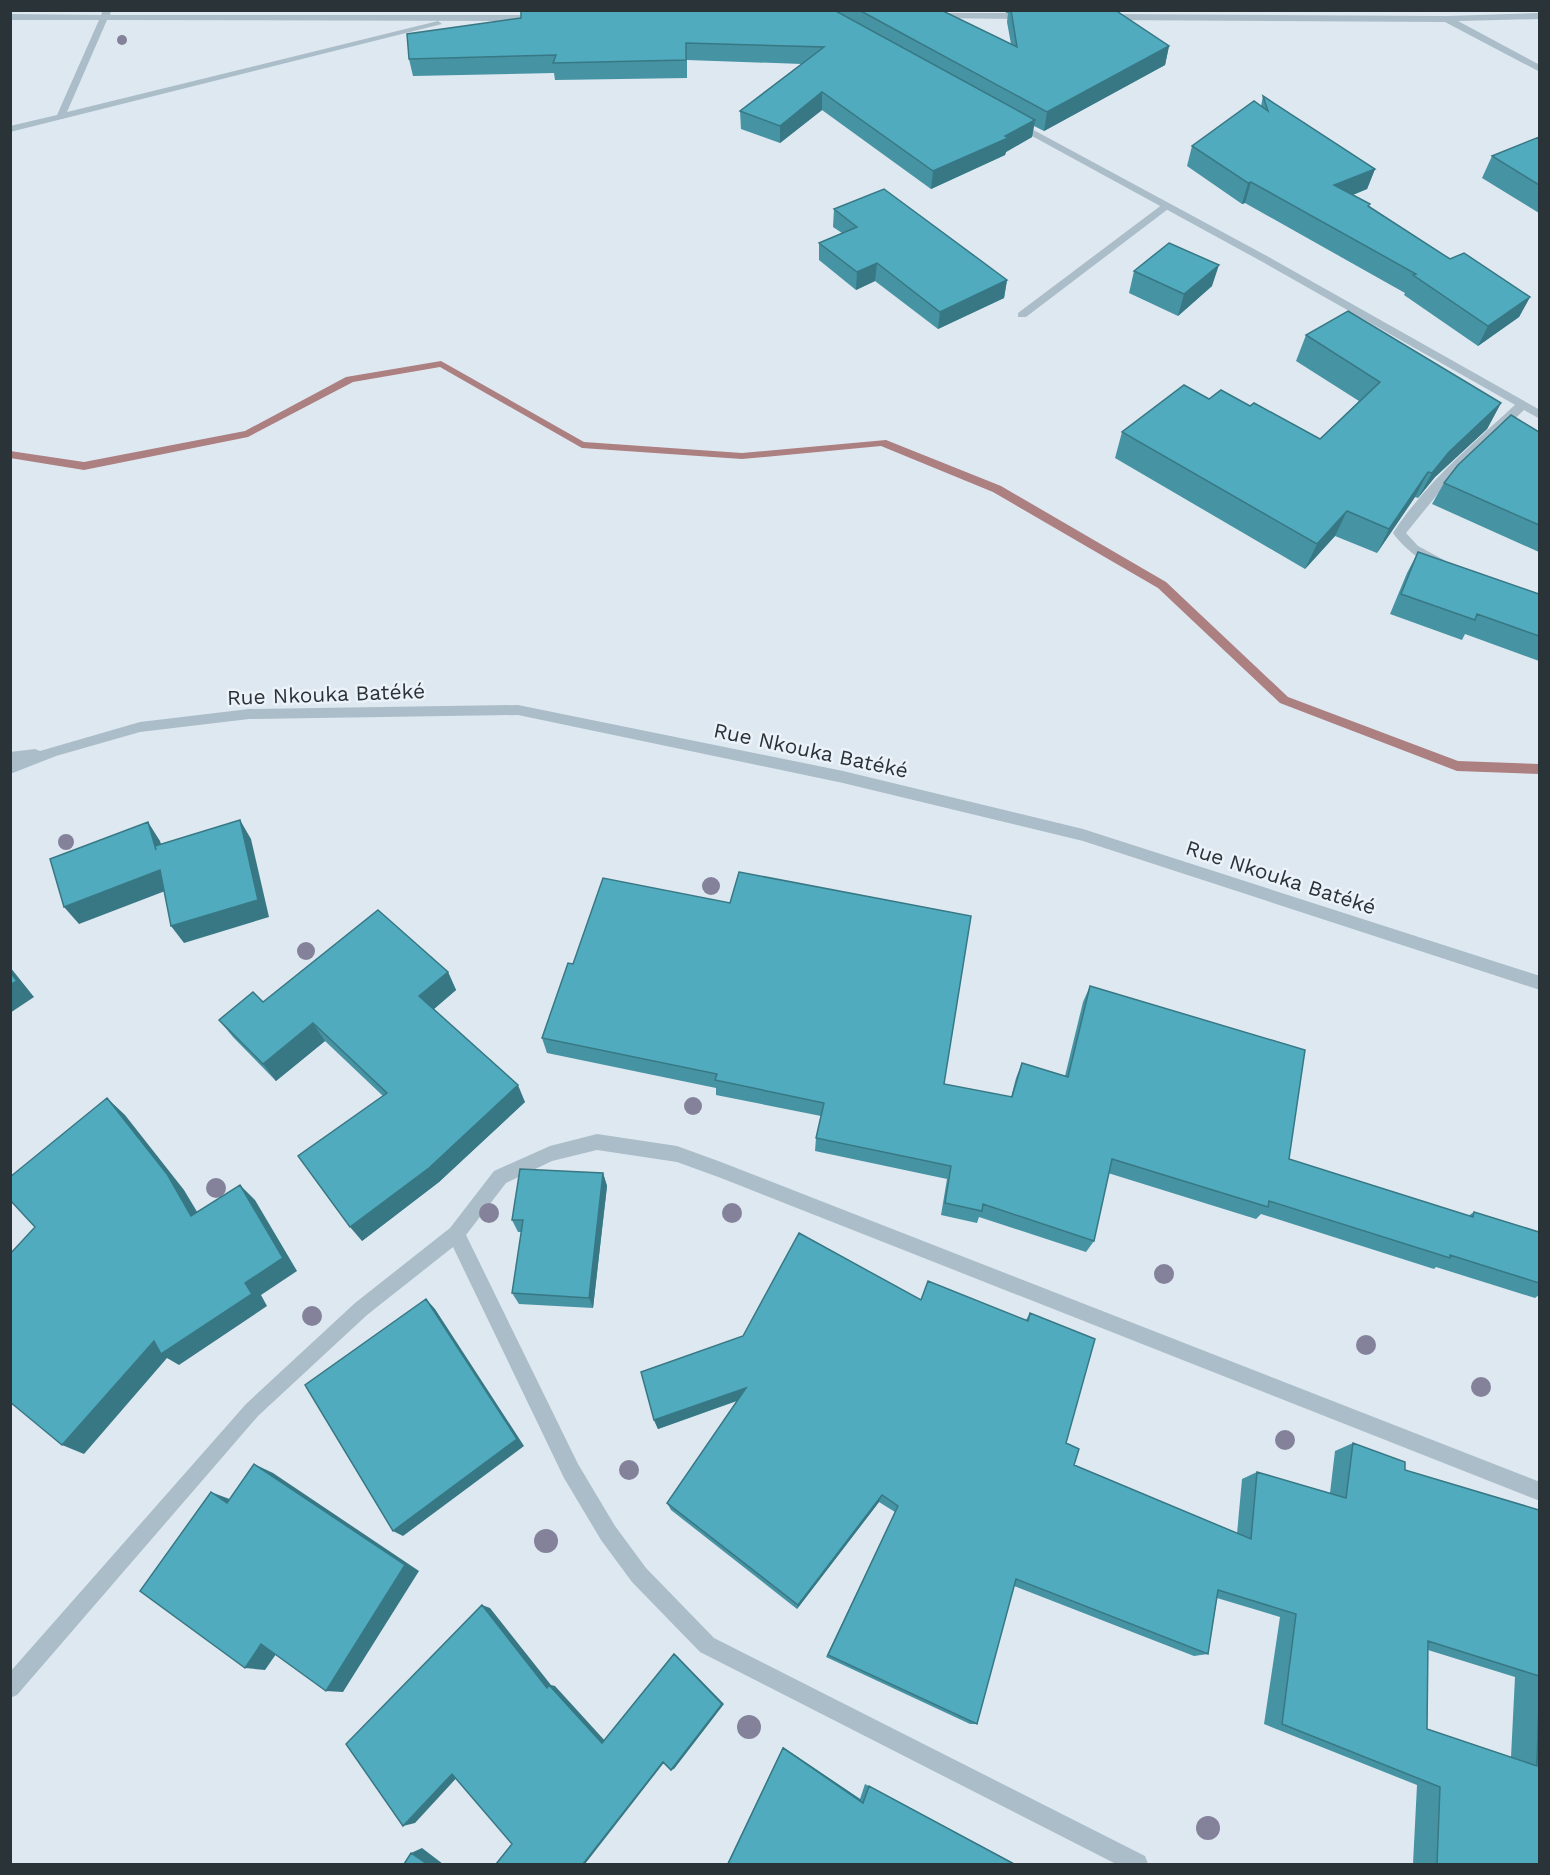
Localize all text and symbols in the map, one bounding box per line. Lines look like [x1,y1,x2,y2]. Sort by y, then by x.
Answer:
street label: Rue Nkouka Batéké [226,678,426,710]
street label: Rue Nkouka Batéké [711,717,911,783]
street label: Rue Nkouka Batéké [1183,834,1379,920]

